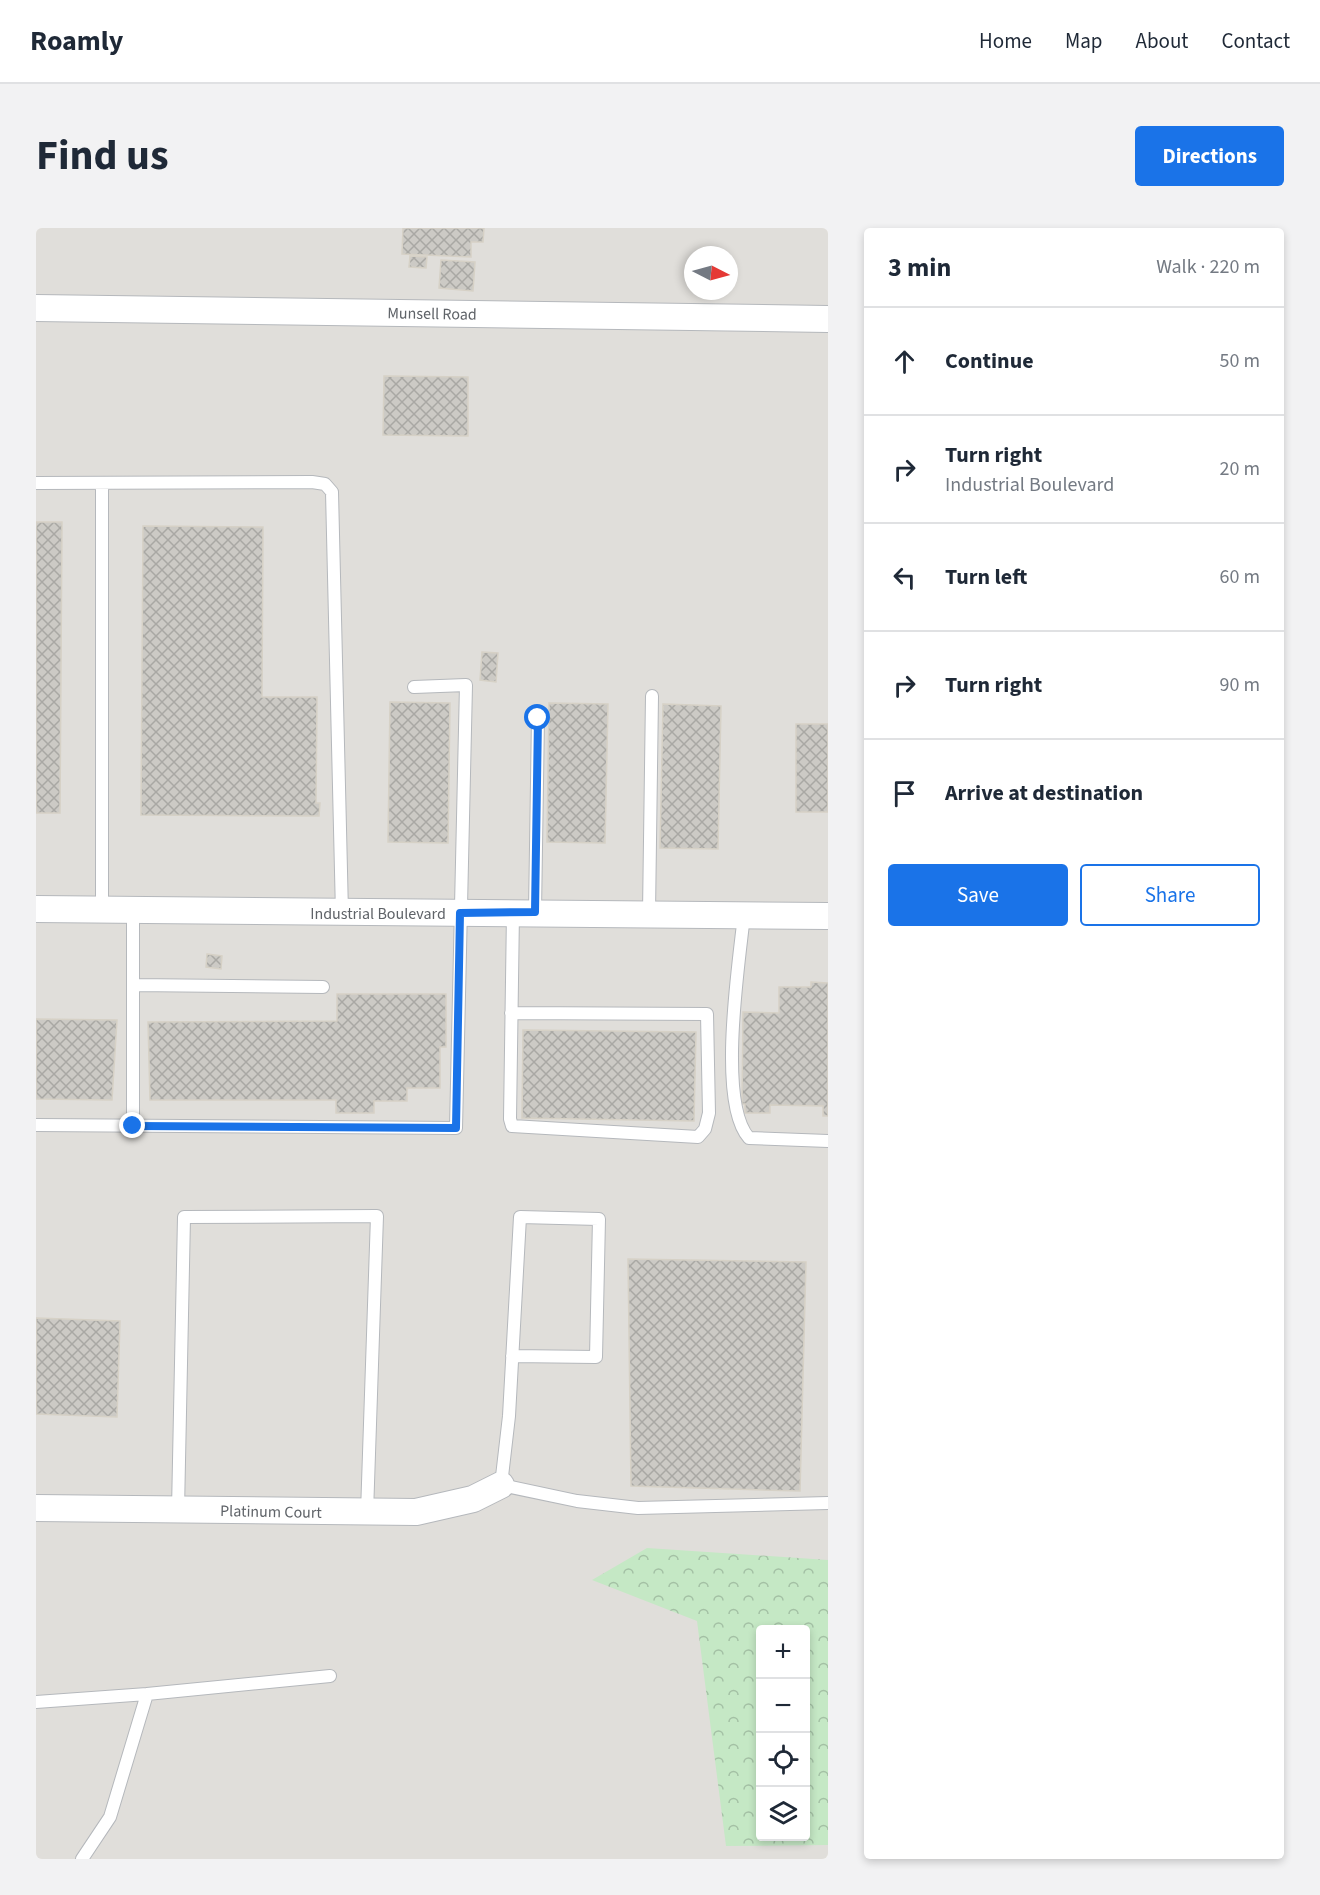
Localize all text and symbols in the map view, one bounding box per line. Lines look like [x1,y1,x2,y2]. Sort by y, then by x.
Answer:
text: Roamly [30,21,123,61]
text: Home [979,26,1032,56]
text: Map [1065,26,1103,56]
text: About [1136,26,1188,56]
text: Contact [1221,26,1290,56]
text: Find us [36,126,169,186]
button: Directions [1135,126,1284,186]
north arrow [684,246,738,300]
text: 3 min [888,249,951,286]
text: Walk · 220 m [1156,253,1260,281]
street label: Munsell Road [387,302,477,326]
icon: ahead [888,345,921,378]
text: Continue [945,345,1034,377]
text: 50 m [1220,347,1260,375]
text: Turn right [945,439,1042,471]
icon: right [888,453,921,486]
text: 20 m [1220,455,1260,483]
text: Industrial Boulevard [945,471,1114,499]
icon: left [888,561,921,594]
text: Turn left [945,561,1027,593]
text: 60 m [1220,563,1260,591]
icon: right [888,669,921,702]
text: Turn right [945,669,1042,701]
text: 90 m [1220,671,1260,699]
route start [524,704,550,730]
icon: arrive [888,777,921,810]
text: Arrive at destination [945,777,1143,809]
button: Save [888,864,1068,926]
button: Share [1080,864,1260,926]
street label: Industrial Boulevard [310,903,446,925]
route end [119,1112,145,1138]
street label: Platinum Court [220,1500,323,1524]
map controls [756,1625,810,1841]
button: + [756,1625,810,1679]
button: − [756,1679,810,1733]
button: locate [756,1733,810,1787]
button: layers [756,1787,810,1841]

